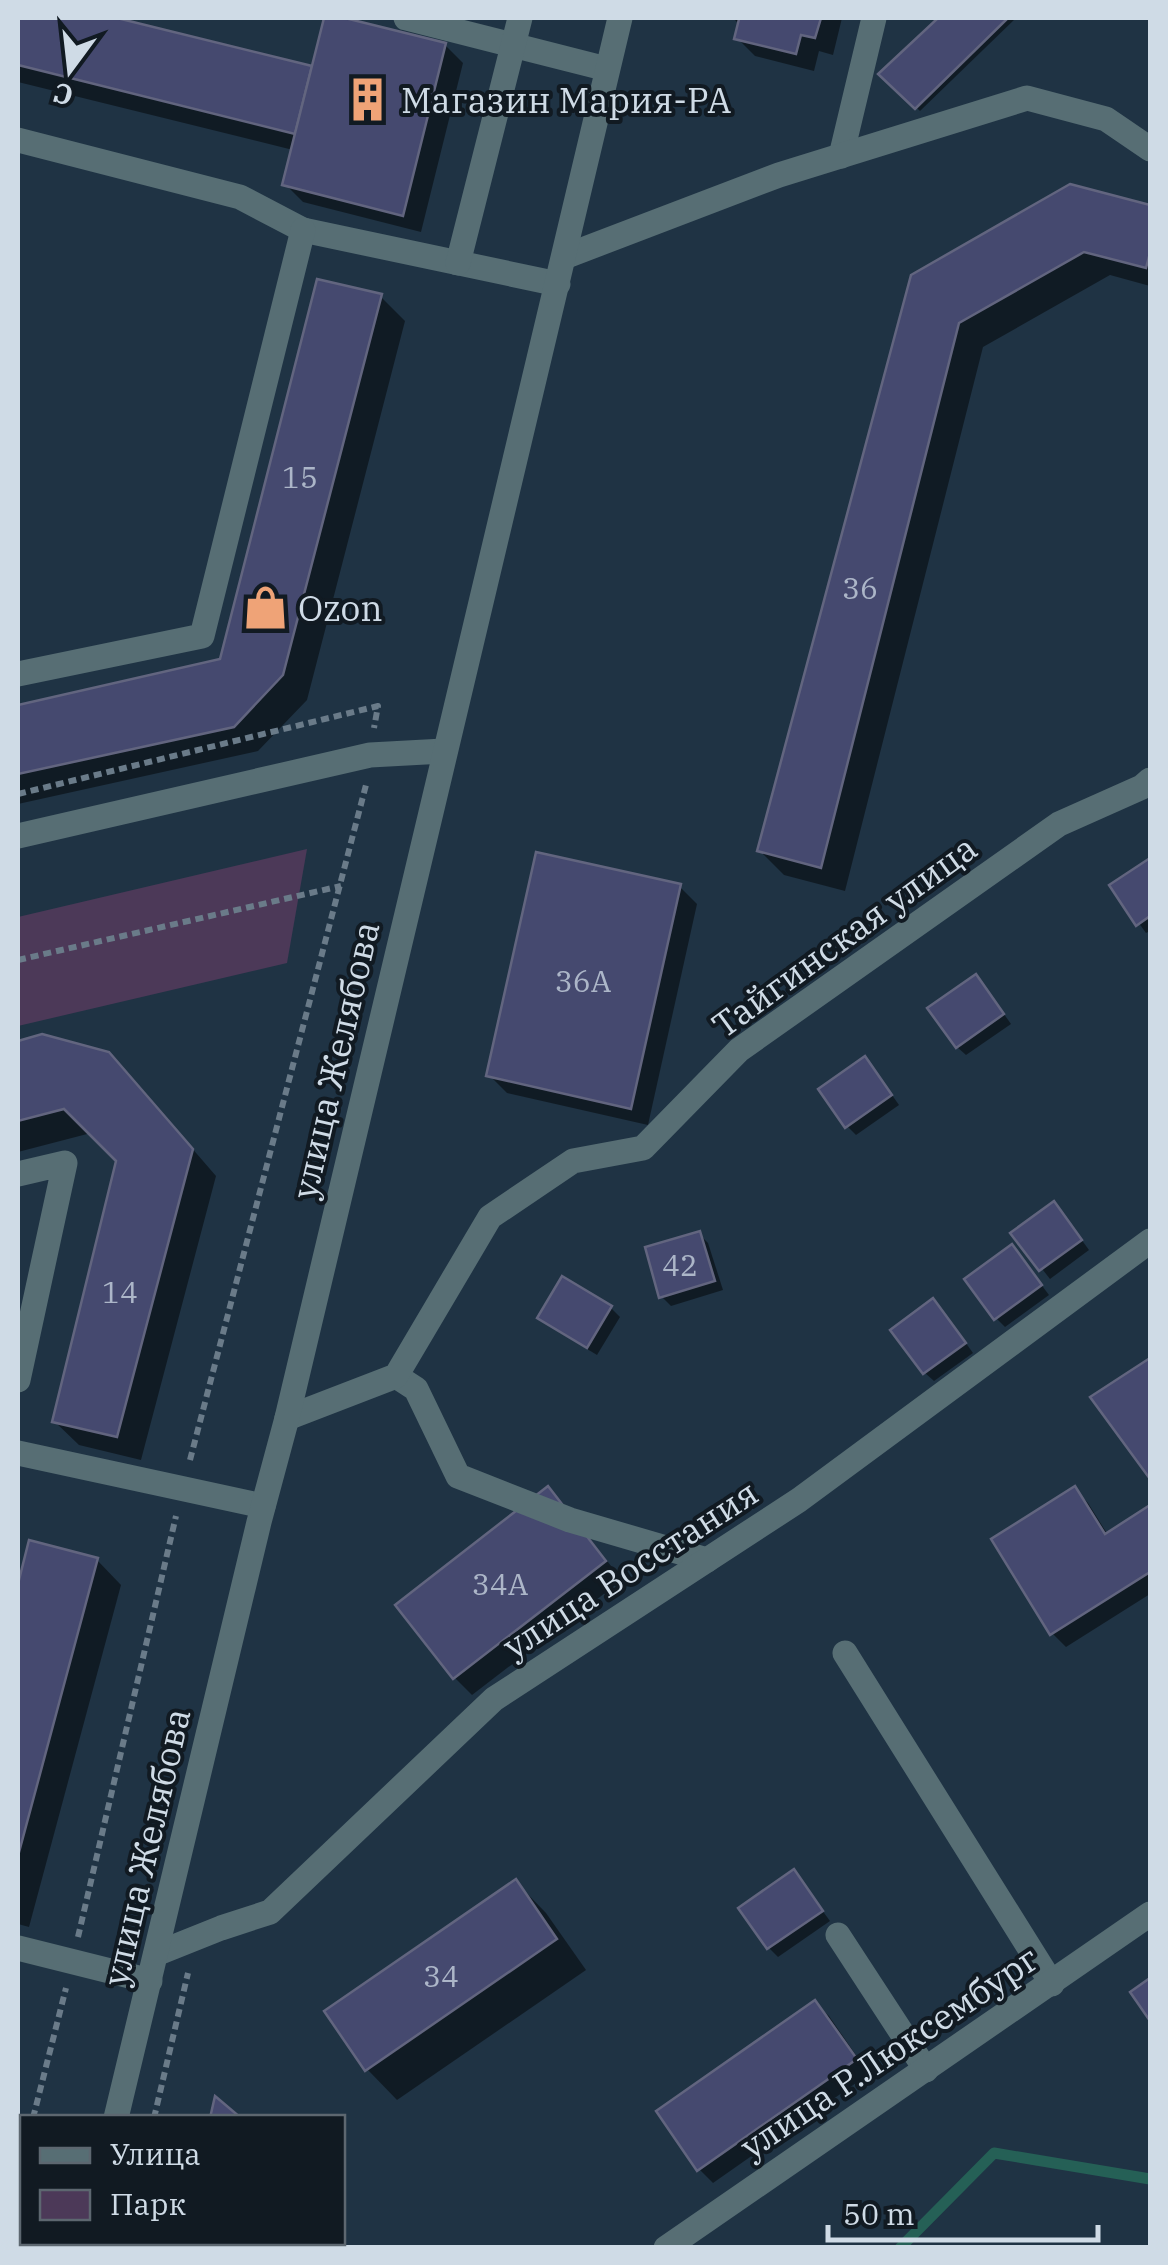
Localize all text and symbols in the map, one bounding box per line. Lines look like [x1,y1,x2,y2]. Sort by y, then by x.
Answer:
north arrow [20,20,120,120]
text: С [50,74,77,115]
building icon: Магазин Мария-РА [344,76,392,124]
place label: Магазин Мария-РА [401,77,731,123]
house number: 15 [282,457,318,496]
house number: 36 [842,568,878,607]
shop icon: Ozon [241,584,289,632]
place label: Ozon [298,585,383,631]
street label: Тайгинская улица [703,824,985,1048]
street label: улица Желябова [281,917,389,1203]
house number: 36А [555,961,612,1000]
house number: 42 [662,1245,698,1284]
house number: 14 [102,1272,138,1311]
street label: улица Восстания [494,1469,766,1669]
house number: 34А [472,1564,529,1603]
street label: улица Желябова [92,1704,200,1990]
street label: улица Р.Люксембург [731,1935,1047,2169]
house number: 34 [423,1956,459,1995]
legend [20,2115,345,2245]
text: Улица [110,2134,201,2173]
scale bar [828,2180,1098,2242]
text: Парк [110,2184,186,2223]
text: 50 m [843,2194,915,2233]

